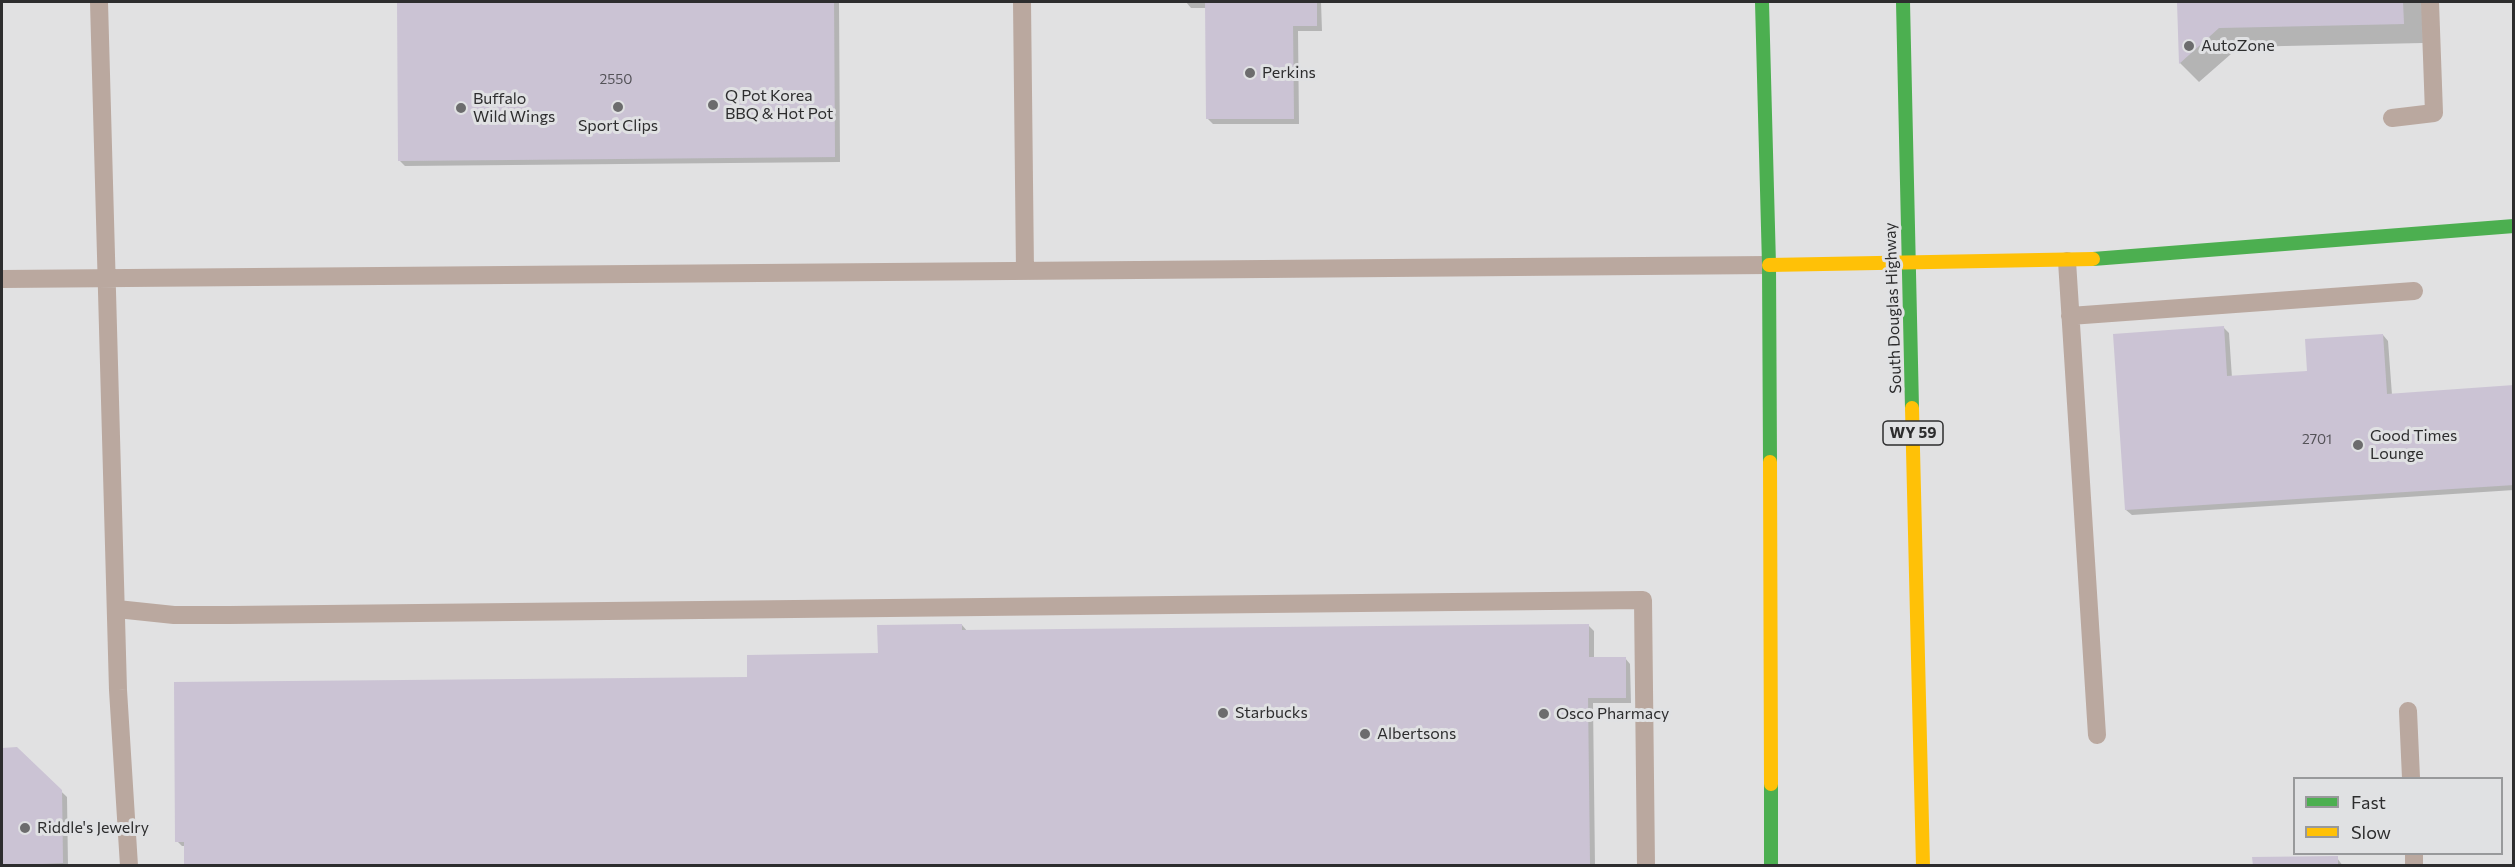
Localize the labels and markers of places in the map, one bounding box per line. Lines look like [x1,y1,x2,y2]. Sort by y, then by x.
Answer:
place label: AutoZone [2201,36,2275,56]
marker: AutoZone [2182,39,2196,53]
place label: Perkins [1262,63,1316,83]
marker: Perkins [1243,66,1257,80]
place label: Q Pot Korea BBQ & Hot Pot [725,86,833,124]
place label: Buffalo Wild Wings [473,89,555,127]
marker: Q Pot Korea BBQ & Hot Pot [706,98,720,112]
marker: Sport Clips [611,100,625,114]
marker: Buffalo Wild Wings [454,101,468,115]
place label: Sport Clips [578,116,658,136]
place label: Good Times Lounge [2370,426,2457,464]
marker: Good Times Lounge [2351,438,2365,452]
place label: Starbucks [1235,703,1308,723]
place label: Osco Pharmacy [1556,704,1669,724]
marker: Starbucks [1216,706,1230,720]
marker: Osco Pharmacy [1537,707,1551,721]
place label: Albertsons [1377,724,1456,744]
marker: Albertsons [1358,727,1372,741]
place label: Riddle's Jewelry [37,818,149,838]
marker: Riddle's Jewelry [18,821,32,835]

